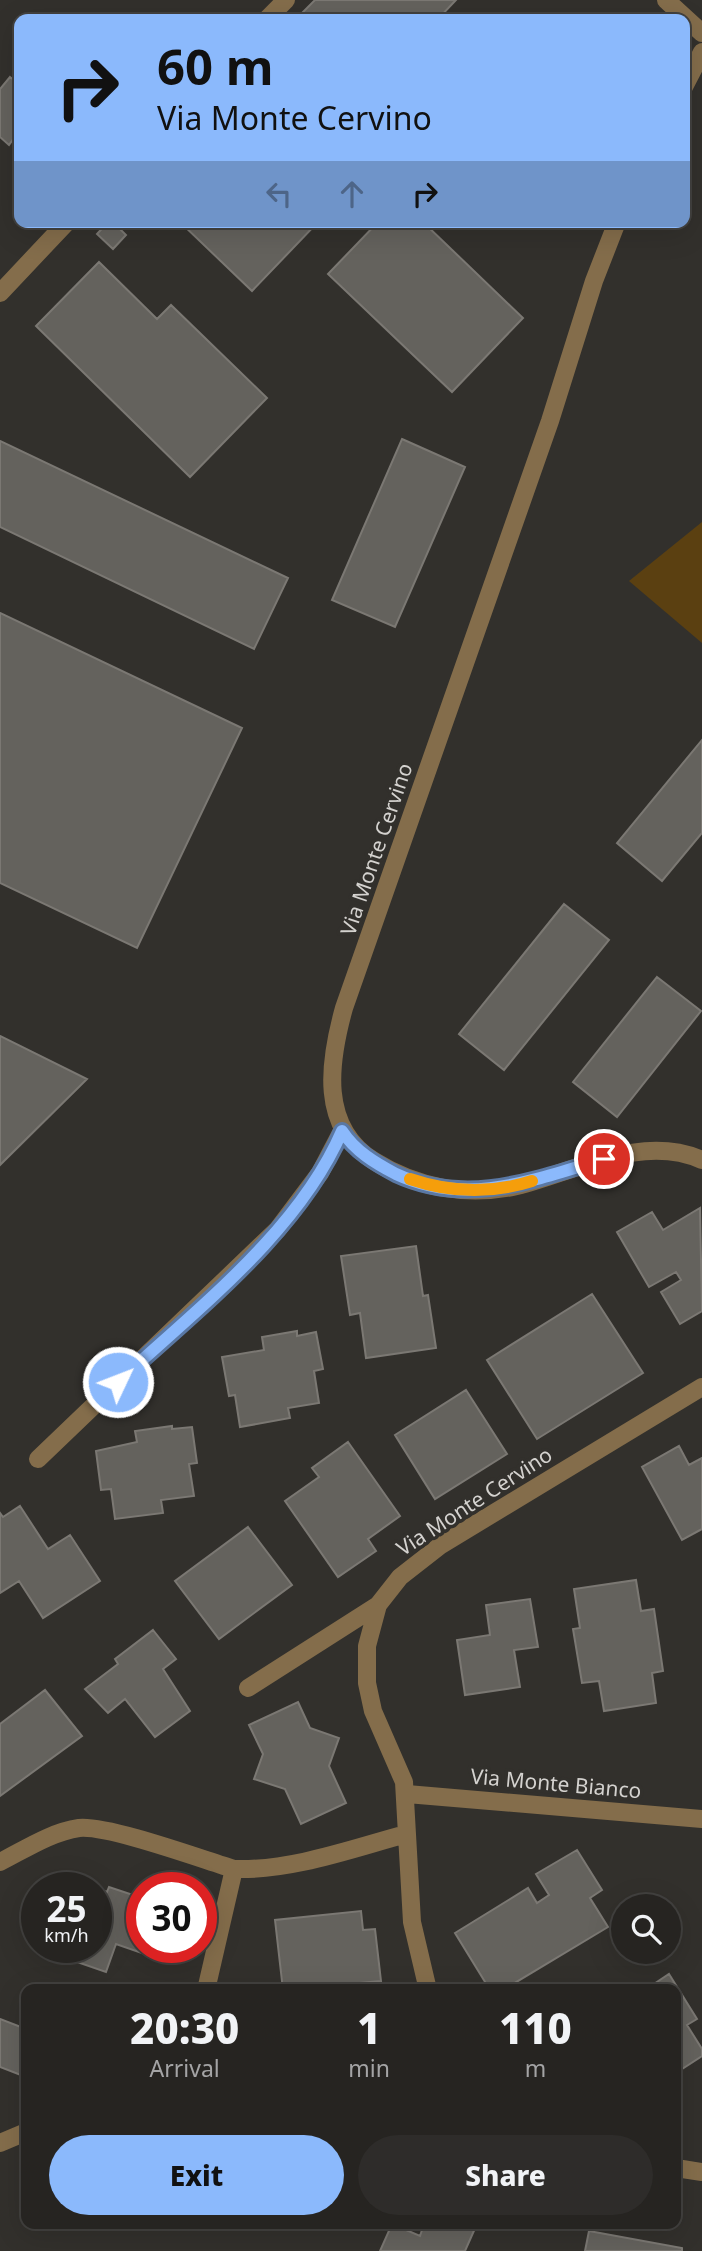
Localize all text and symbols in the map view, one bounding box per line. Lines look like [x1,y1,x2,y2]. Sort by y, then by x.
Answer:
text: 60 m [157,33,274,99]
icon: right [42,42,133,133]
text: Via Monte Cervino [157,96,432,139]
icon: left [260,175,298,213]
icon: ahead [333,175,371,213]
icon: right [406,175,444,213]
street label: Via Monte Cervino [333,759,419,939]
pin [574,1129,634,1189]
icon: arrive [585,1140,623,1178]
position arrow [81,1345,155,1419]
street label: Via Monte Cervino [391,1440,557,1562]
street label: Via Monte Bianco [469,1762,643,1804]
speed limit sign: 30 [126,1872,217,1963]
text: 25 [46,1885,87,1932]
map controls [611,1894,681,1964]
button: search [611,1894,681,1964]
text: km/h [44,1923,89,1947]
text: 20:30 [130,1999,239,2056]
text: 1 [357,1999,381,2056]
text: 110 [499,1999,572,2056]
text: Arrival [150,2052,220,2084]
text: min [348,2052,390,2084]
text: m [525,2052,546,2084]
button: Exit [49,2135,344,2215]
button: Share [358,2135,653,2215]

